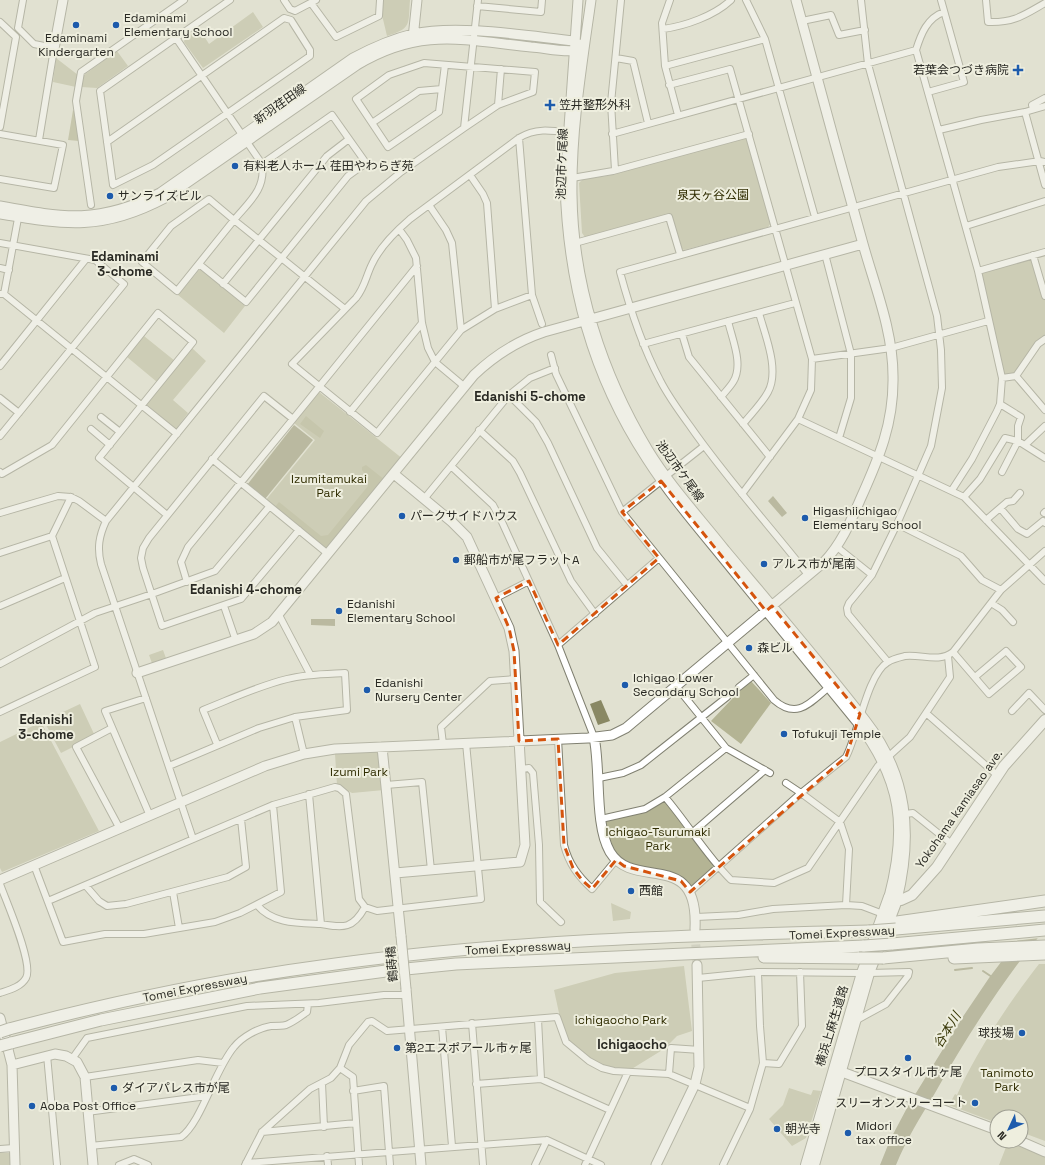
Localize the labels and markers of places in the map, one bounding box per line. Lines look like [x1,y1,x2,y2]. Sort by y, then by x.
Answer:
place label: Edaminami Elementary School [124,10,232,40]
marker: Edaminami Kindergarten [71,20,81,30]
marker: Edaminami Elementary School [111,20,121,30]
place label: Edaminami Kindergarten [38,30,114,60]
place label: 若葉会つづき病院 [913,62,1009,78]
marker: 若葉会つづき病院 [1012,64,1024,76]
place label: 笠井整形外科 [559,97,631,113]
marker: 笠井整形外科 [544,99,556,111]
place label: 有料老人ホーム 荏田やわらぎ苑 [243,158,414,174]
marker: 有料老人ホーム 荏田やわらぎ苑 [230,161,240,171]
place label: サンライズビル [118,188,202,204]
marker: サンライズビル [105,191,115,201]
place label: Higashiichigao Elementary School [813,503,921,533]
place label: パークサイドハウス [410,508,518,524]
marker: パークサイドハウス [397,511,407,521]
marker: Higashiichigao Elementary School [800,513,810,523]
place label: 郵船市が尾フラットA [464,552,580,568]
marker: 郵船市が尾フラットA [451,555,461,565]
place label: アルス市が尾南 [772,556,856,572]
marker: アルス市が尾南 [759,559,769,569]
place label: Edanishi Elementary School [347,596,455,626]
marker: Edanishi Elementary School [334,606,344,616]
place label: 森ビル [757,640,793,656]
marker: 森ビル [744,643,754,653]
place label: Ichigao Lower Secondary School [633,670,739,700]
place label: Edanishi Nursery Center [375,675,463,705]
marker: Ichigao Lower Secondary School [620,680,630,690]
marker: Edanishi Nursery Center [362,685,372,695]
place label: Tofukuji Temple [792,726,881,742]
marker: Tofukuji Temple [779,729,789,739]
place label: 西館 [639,883,663,899]
marker: 西館 [626,886,636,896]
place label: 球技場 [978,1025,1014,1041]
marker: 球技場 [1017,1028,1027,1038]
place label: 第2エスポアール市ヶ尾 [405,1040,532,1056]
marker: 第2エスポアール市ヶ尾 [392,1043,402,1053]
marker: プロスタイル市ヶ尾 [903,1053,913,1063]
place label: プロスタイル市ヶ尾 [854,1064,962,1080]
place label: ダイアパレス市が尾 [122,1080,230,1096]
marker: ダイアパレス市が尾 [109,1083,119,1093]
place label: スリーオンスリーコート [835,1095,967,1111]
place label: Aoba Post Office [40,1098,136,1114]
marker: スリーオンスリーコート [970,1098,980,1108]
marker: Aoba Post Office [27,1101,37,1111]
place label: Midori tax office [856,1118,912,1148]
place label: 朝光寺 [785,1121,821,1137]
marker: 朝光寺 [772,1124,782,1134]
marker: Midori tax office [843,1128,853,1138]

